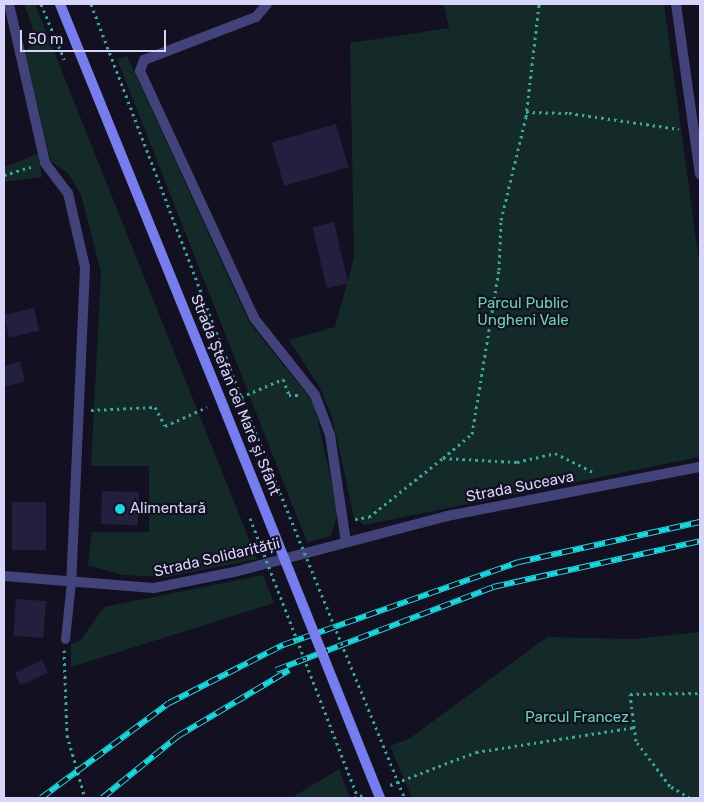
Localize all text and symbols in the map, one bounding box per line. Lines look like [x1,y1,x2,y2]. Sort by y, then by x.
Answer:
scale bar [22,20,169,52]
text: 50 m [28,30,63,48]
street label: Strada Ștefan cel Mare și Sfânt [186,292,284,498]
park label: Parcul Public Ungheni Vale [477,294,569,329]
street label: Strada Suceava [465,468,575,506]
place label: Alimentară [130,500,206,518]
marker: Alimentară [114,503,126,515]
street label: Strada Solidarității [152,535,282,581]
park label: Parcul Francez [525,709,629,727]

